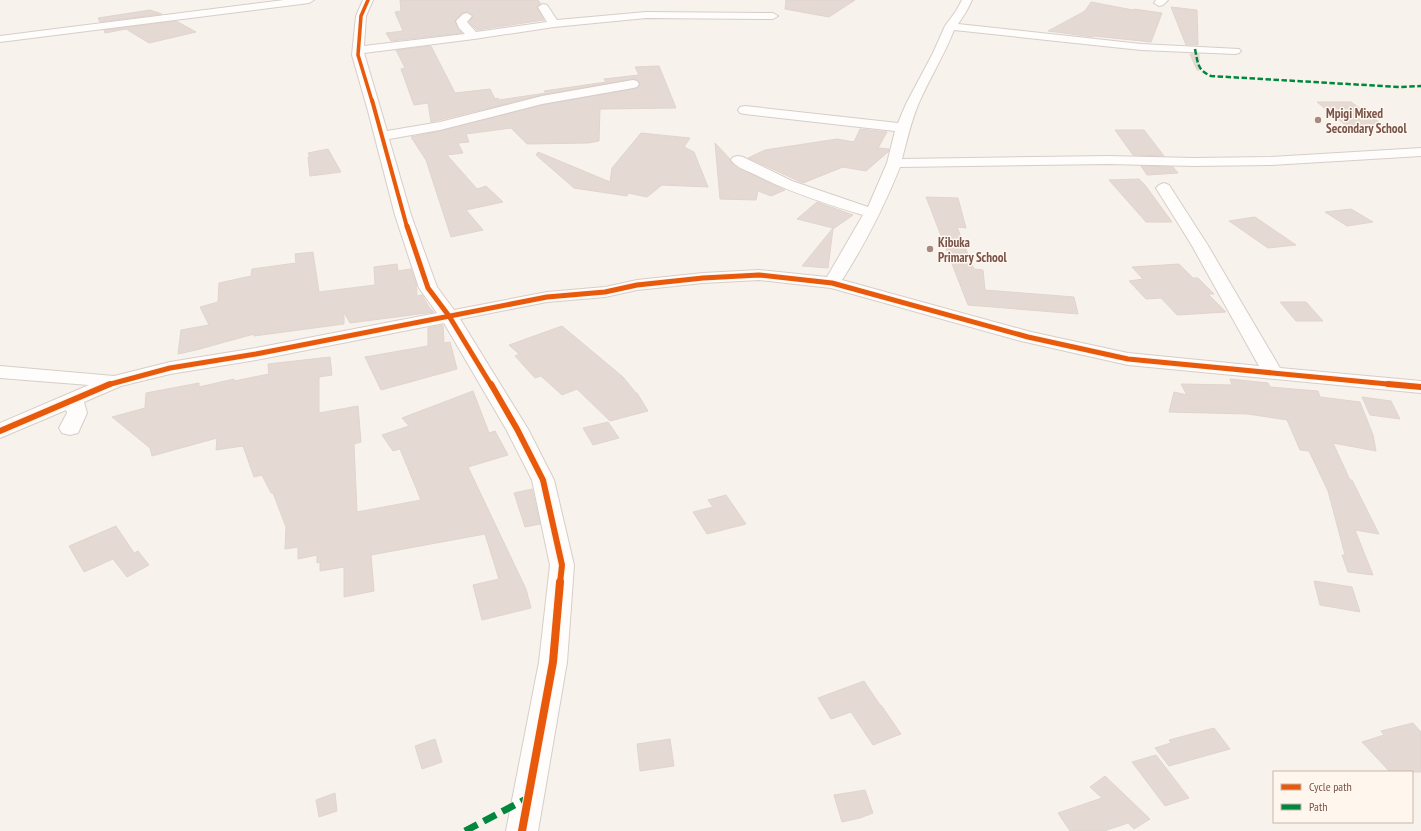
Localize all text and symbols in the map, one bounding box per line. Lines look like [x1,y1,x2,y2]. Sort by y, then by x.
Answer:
place label: Mpigi Mixed Secondary School [1326,105,1407,137]
marker: Mpigi Mixed Secondary School [1313,115,1323,125]
place label: Kibuka Primary School [938,234,1008,266]
marker: Kibuka Primary School [925,244,935,254]
legend [1273,771,1413,823]
text: Cycle path [1309,779,1352,794]
text: Path [1309,799,1327,814]

